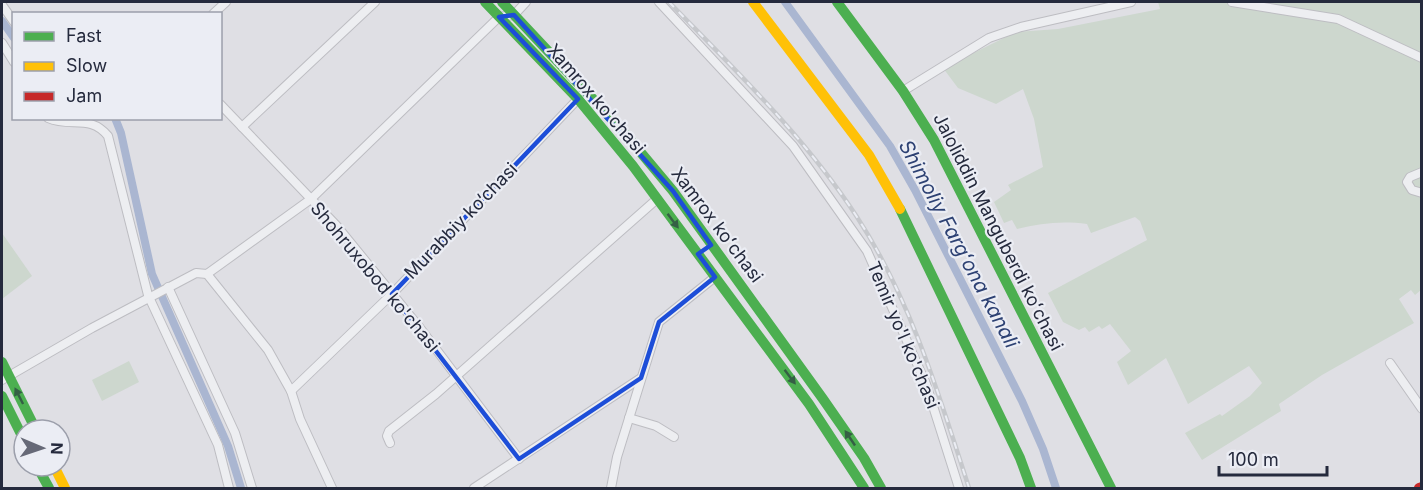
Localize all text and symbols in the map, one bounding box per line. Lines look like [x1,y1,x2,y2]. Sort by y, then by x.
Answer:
legend [12,12,222,120]
text: Fast [66,25,102,46]
street label: Xamrox ko'chasi [543,39,650,158]
text: Slow [66,55,107,76]
text: Jam [66,85,102,106]
street label: Jaloliddin Manguberdi koʻchasi [929,110,1068,354]
water label: Shimoliy Fargʻona kanali [894,136,1025,353]
street label: Murabbiy ko‘chasi [400,158,521,283]
street label: Xamrox koʻchasi [667,163,768,286]
street label: Shohruxobod ko'chasi [307,197,444,356]
one-way arrow [667,213,679,228]
street label: Temir yo'l ko'chasi [863,258,944,412]
one-way arrow [783,370,795,385]
one-way arrow [14,387,24,405]
north arrow [12,418,72,478]
one-way arrow [845,430,856,447]
scale bar [1219,439,1327,477]
text: N [47,442,67,455]
text: 100 m [1228,449,1279,470]

